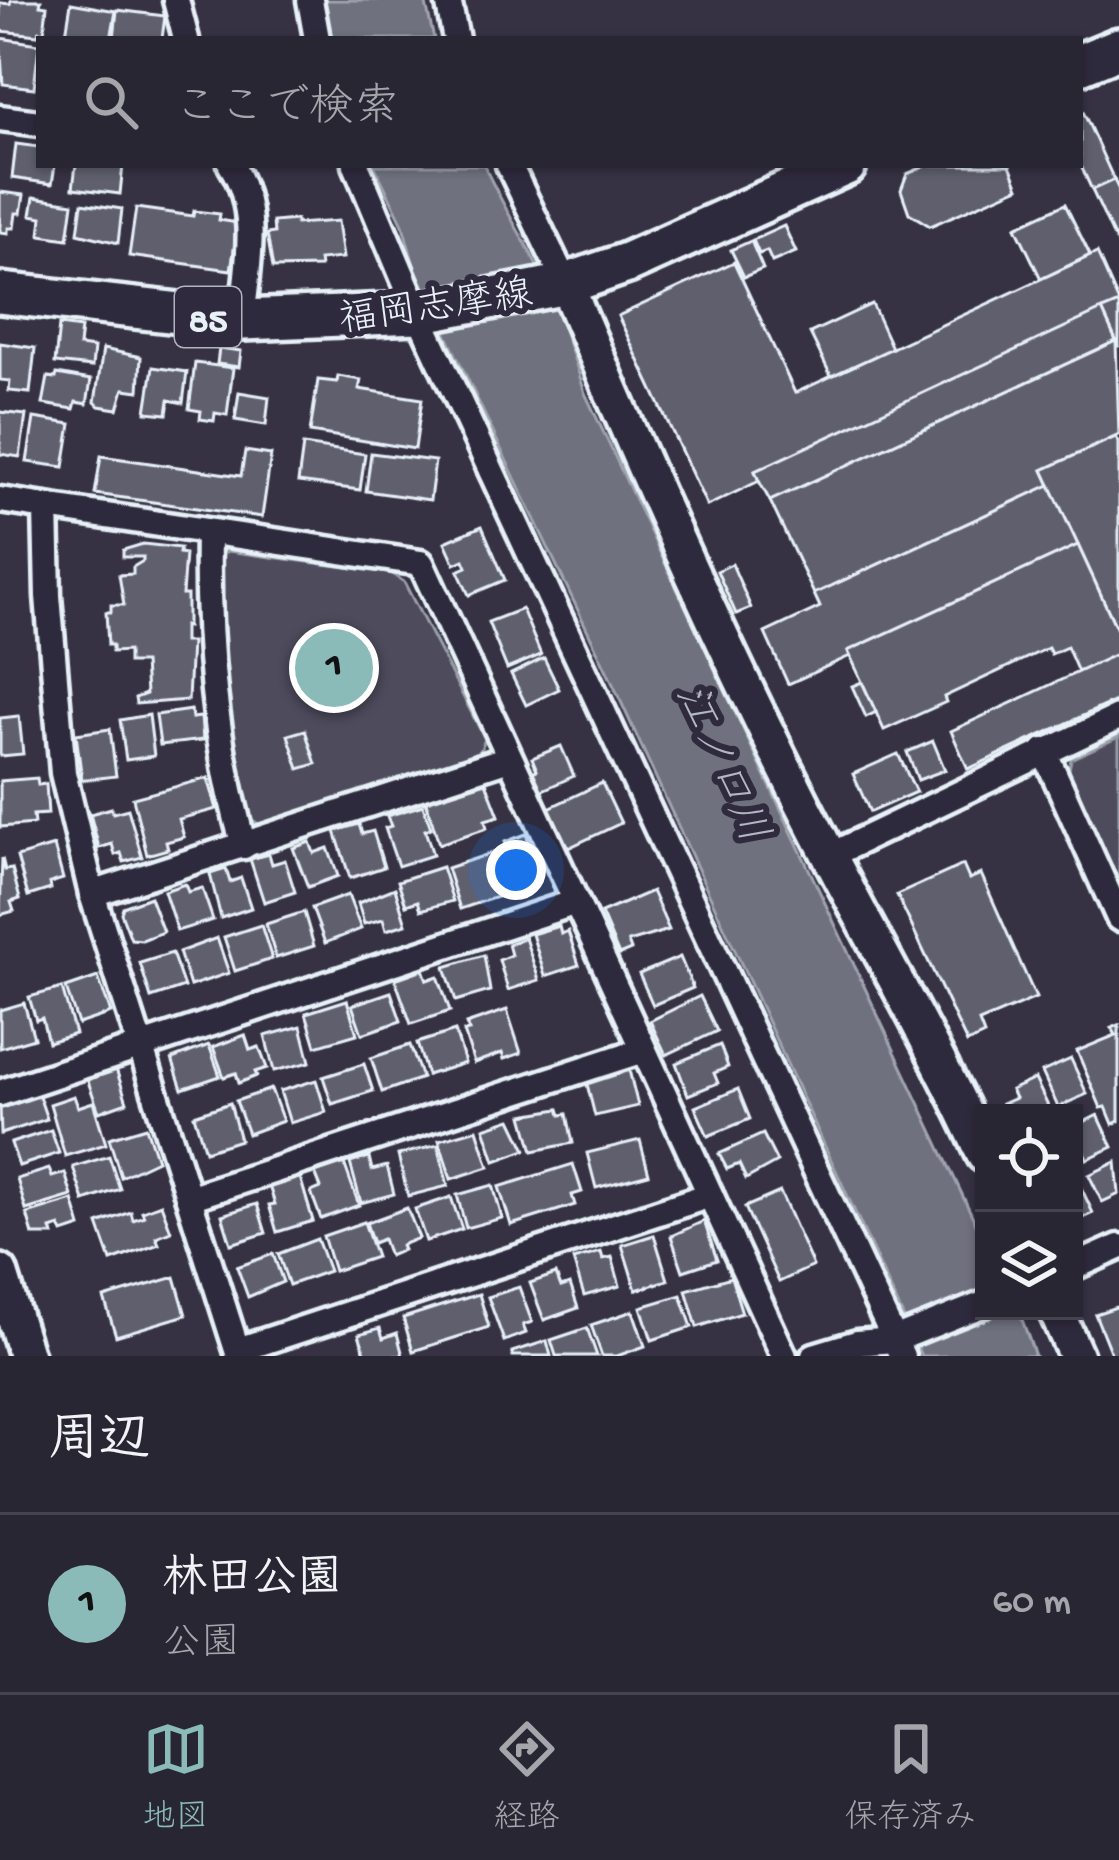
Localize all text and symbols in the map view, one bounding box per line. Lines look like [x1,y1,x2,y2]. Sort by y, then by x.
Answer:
search box [36,36,1083,168]
icon: search [78,69,144,135]
text: ここで検索 [174,84,399,137]
street label: 福岡志摩線 [336,272,536,346]
road number: 85 [175,287,241,347]
pin: 1 [295,623,373,713]
water label: 江ノ口川 [662,678,776,852]
your location [486,840,546,900]
map controls [975,1104,1083,1320]
button: locate [975,1104,1083,1212]
button: layers [975,1212,1083,1320]
text: 周辺 [48,1414,150,1474]
text: 林田公園 [162,1555,342,1608]
text: 1 [79,1581,95,1627]
text: 60 m [992,1581,1071,1627]
text: 公園 [162,1623,240,1669]
tab: 地図 [143,1716,209,1839]
tab: 経路 [494,1716,560,1839]
tab: 保存済み [845,1716,977,1839]

